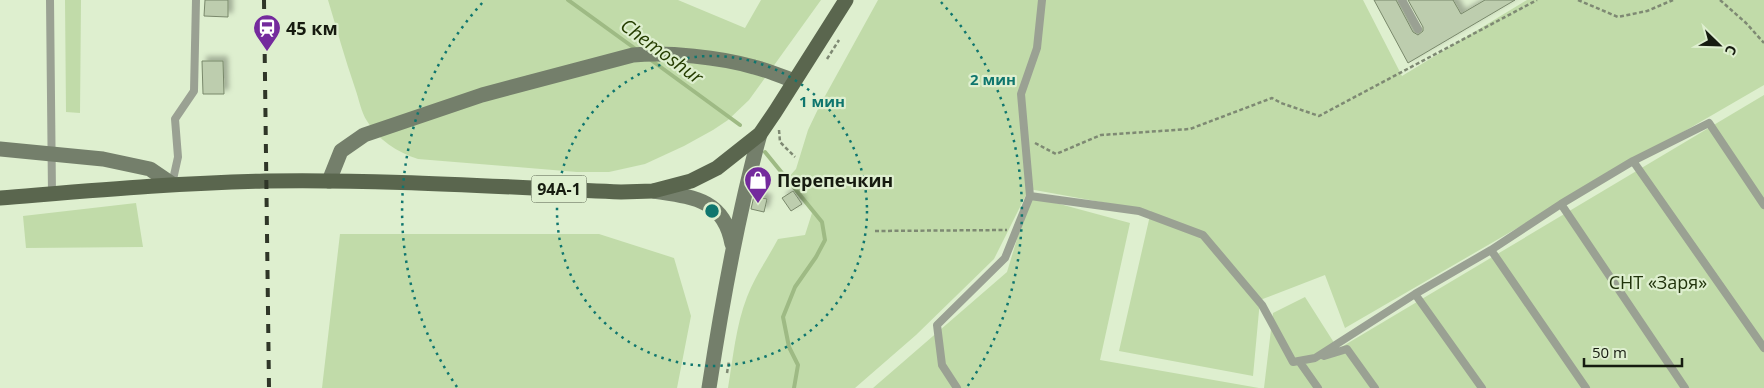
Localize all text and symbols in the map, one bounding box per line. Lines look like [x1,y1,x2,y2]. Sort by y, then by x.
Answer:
water label: Chemoshur [615,12,710,91]
station icon: 45 км [252,13,282,52]
place label: 45 км [286,16,338,40]
north arrow [1694,20,1744,70]
text: С [1721,42,1742,58]
text: 2 мин [970,69,1016,89]
text: 1 мин [799,91,845,111]
shop icon: Перепечкин [743,165,773,204]
place label: Перепечкин [777,168,893,192]
road number: 94А-1 [532,175,586,202]
centre of rings [703,202,721,220]
park label: СНТ «Заря» [1609,270,1707,294]
scale bar [1584,336,1682,368]
text: 50 m [1592,342,1627,362]

